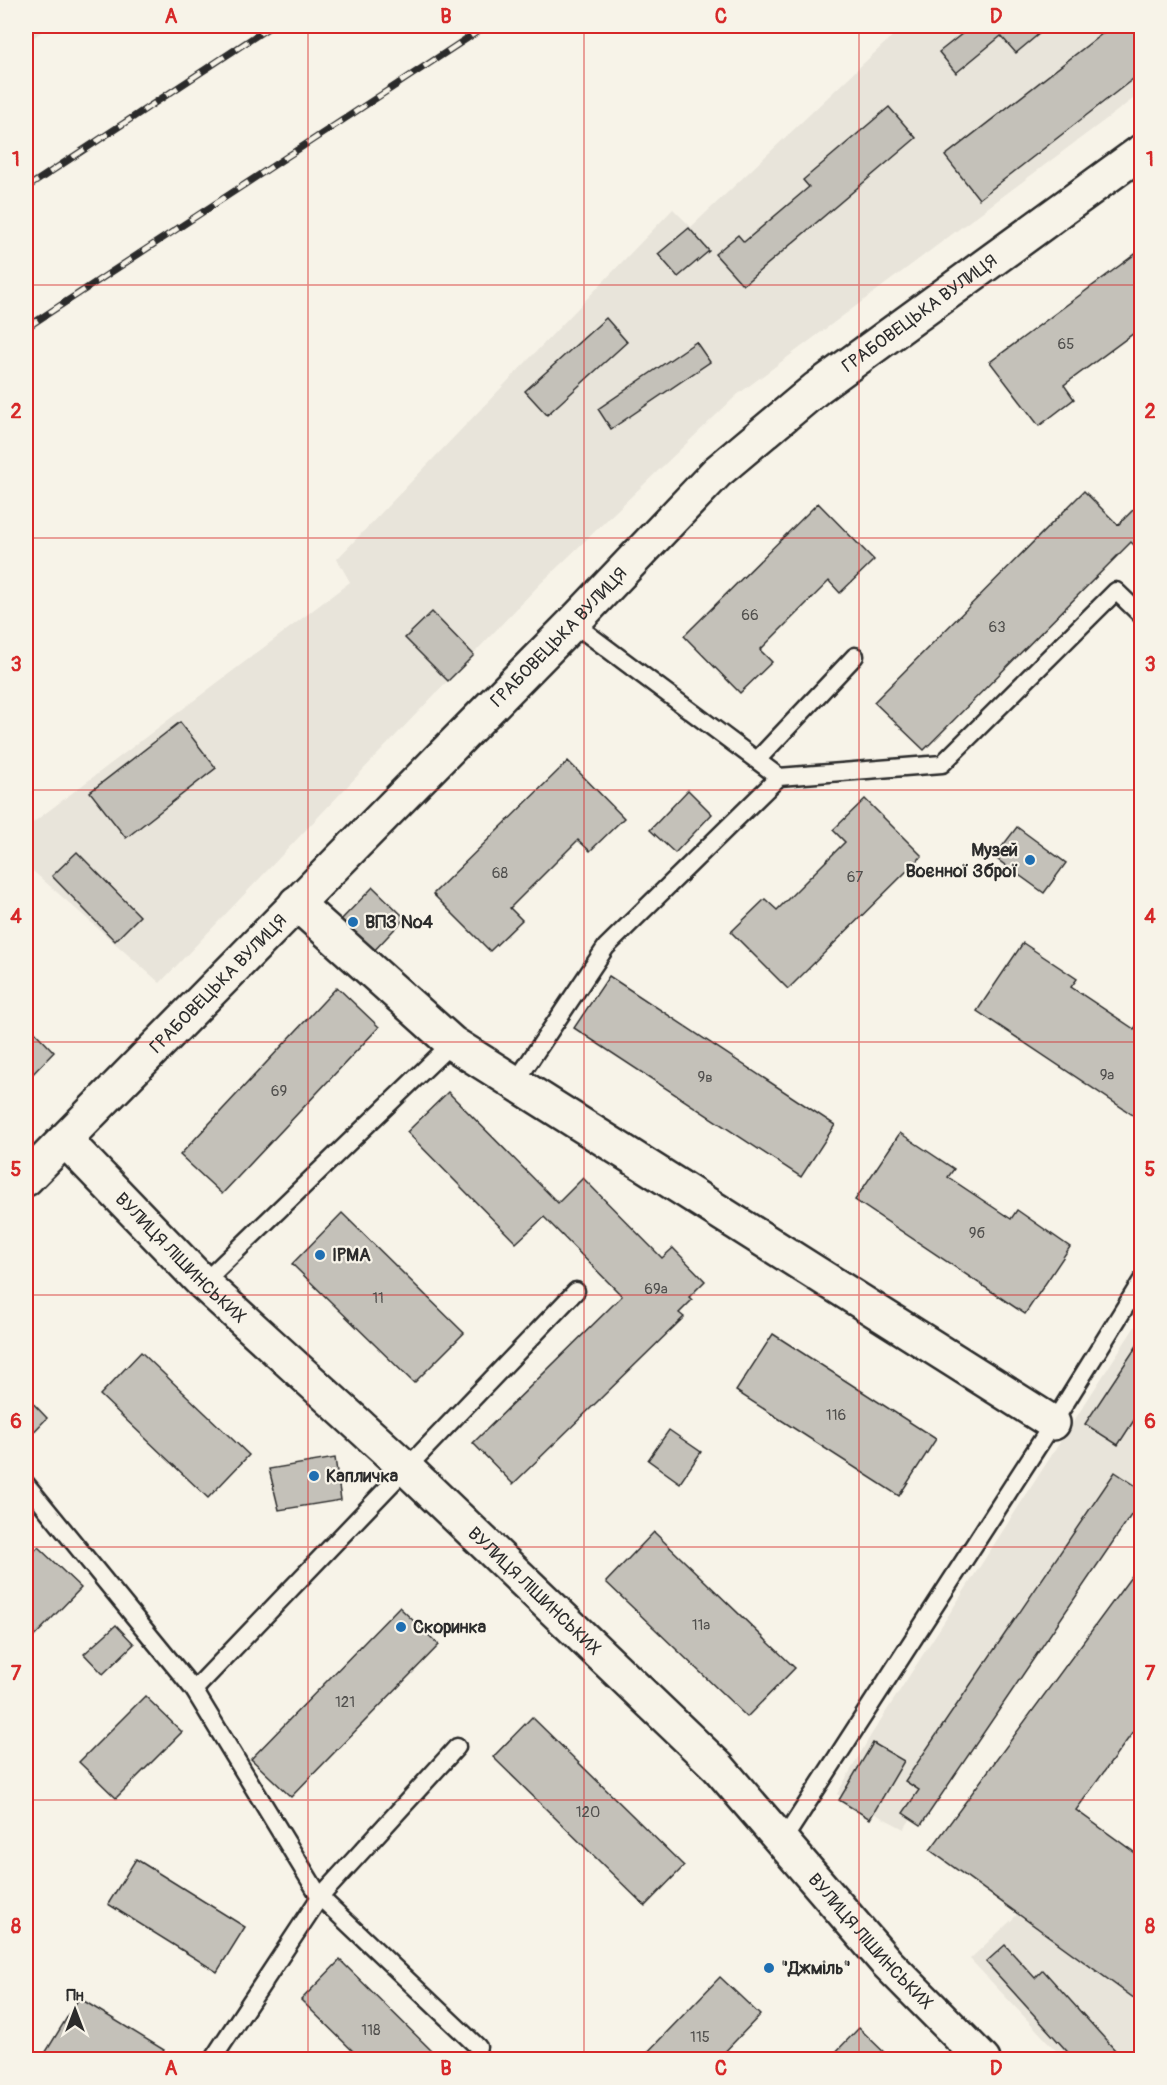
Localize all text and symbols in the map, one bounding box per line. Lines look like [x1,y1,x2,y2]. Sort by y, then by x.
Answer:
text: A [165,4,178,29]
text: B [440,4,452,29]
text: C [715,4,727,29]
text: D [990,4,1003,29]
text: 1 [12,147,20,172]
text: 1 [1146,147,1154,172]
street label: ГРАБОВЕЦЬКА ВУЛИЦЯ [837,249,1002,378]
house number: 65 [1058,335,1074,354]
text: 2 [10,399,22,424]
text: 2 [1144,399,1156,424]
street label: ГРАБОВЕЦЬКА ВУЛИЦЯ [485,562,632,712]
house number: 66 [741,606,759,625]
house number: 63 [988,618,1006,637]
text: 3 [10,652,22,677]
text: 3 [1144,652,1156,677]
place label: Музей Воєнної Зброї [905,839,1018,883]
marker: Музей Воєнної Зброї [1023,853,1037,867]
house number: 68 [492,864,509,883]
house number: 67 [847,868,863,887]
text: 4 [10,904,22,929]
text: 4 [1144,904,1156,929]
street label: ГРАБОВЕЦЬКА ВУЛИЦЯ [145,909,292,1058]
place label: ВПЗ №4 [365,911,434,934]
marker: ВПЗ №4 [346,915,360,929]
house number: 9а [1100,1066,1114,1085]
house number: 9в [697,1068,713,1087]
house number: 69 [271,1082,287,1101]
text: 5 [11,1157,22,1182]
text: 5 [1145,1157,1156,1182]
street label: ВУЛИЦЯ ЛІШИНСЬКИХ [110,1188,251,1328]
house number: 9б [969,1224,986,1243]
place label: ІРМА [332,1244,371,1267]
marker: ІРМА [313,1248,327,1262]
house number: 69а [644,1280,668,1299]
house number: 11 [372,1289,384,1308]
house number: 116 [826,1406,846,1425]
text: 6 [10,1409,22,1434]
text: 6 [1144,1409,1156,1434]
place label: Капличка [326,1465,399,1488]
marker: Капличка [307,1469,321,1483]
street label: ВУЛИЦЯ ЛІШИНСЬКИХ [463,1522,606,1660]
place label: Скоринка [413,1616,487,1639]
house number: 11а [692,1616,710,1635]
marker: Скоринка [394,1620,408,1634]
text: 7 [11,1661,22,1686]
text: 7 [1145,1661,1156,1686]
house number: 121 [335,1693,355,1712]
house number: 120 [576,1803,600,1822]
street label: ВУЛИЦЯ ЛІШИНСЬКИХ [803,1868,938,2014]
text: 8 [11,1914,21,1939]
text: 8 [1145,1914,1155,1939]
place label: "Джміль" [781,1957,851,1980]
marker: "Джміль" [762,1961,776,1975]
north arrow [45,1980,105,2040]
text: Пн [66,1986,84,2006]
house number: 118 [361,2021,381,2040]
house number: 115 [690,2028,710,2047]
text: A [165,2056,178,2081]
text: B [440,2056,452,2081]
text: C [715,2056,727,2081]
text: D [990,2056,1003,2081]

